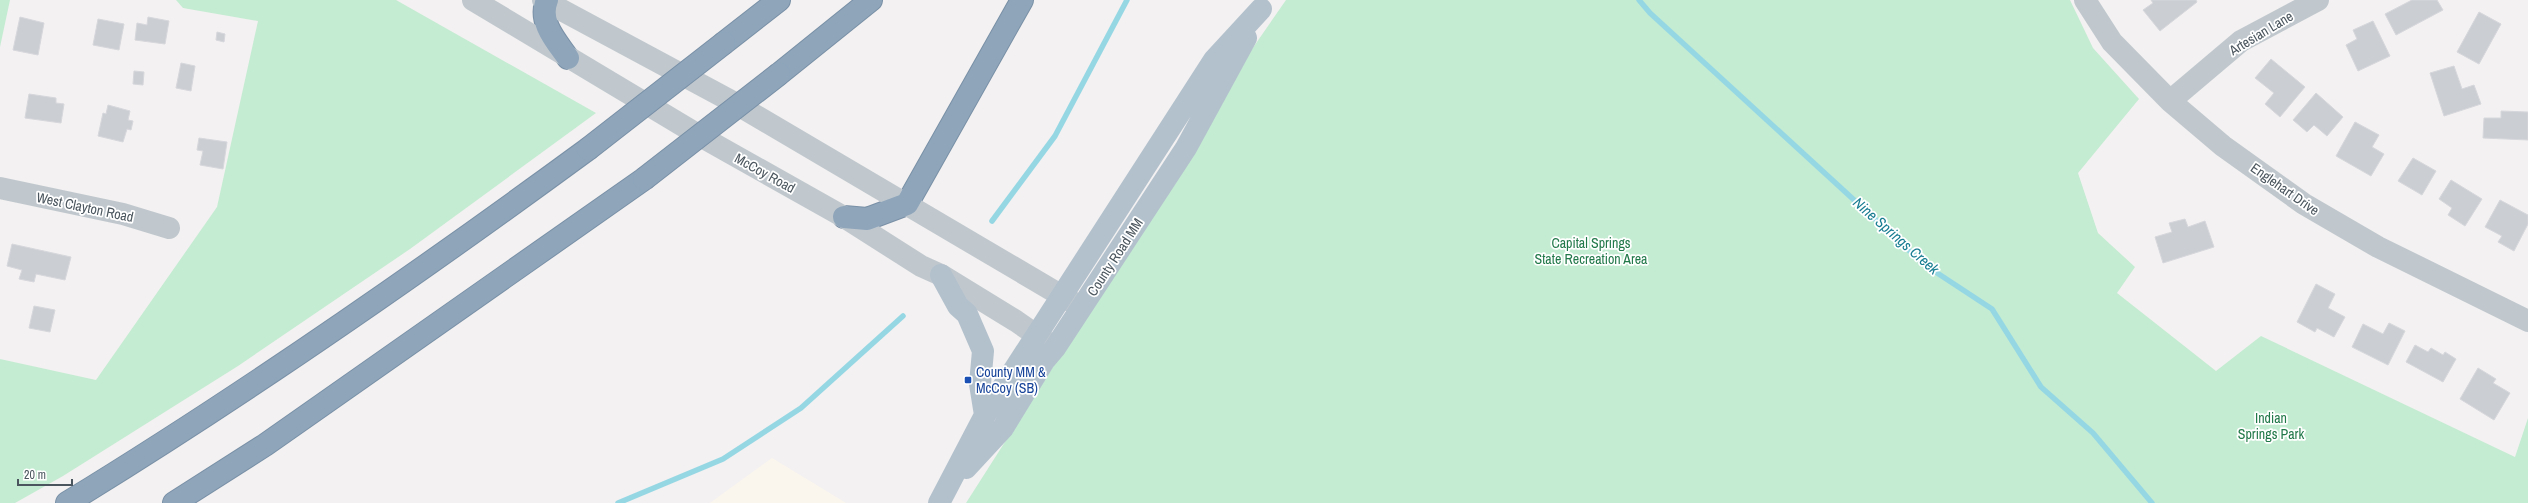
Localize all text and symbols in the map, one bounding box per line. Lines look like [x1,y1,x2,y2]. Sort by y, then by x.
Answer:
street label: Artesian Lane [2225,7,2296,60]
street label: McCoy Road [732,149,798,197]
street label: Englehart Drive [2247,159,2323,219]
street label: West Clayton Road [35,188,135,226]
water label: Nine Springs Creek [1849,192,1945,280]
street label: County Road MM [1083,215,1147,299]
park label: Capital Springs State Recreation Area [1535,234,1648,268]
place label: County MM & McCoy (SB) [976,363,1046,397]
marker: County MM & McCoy (SB) [963,375,973,385]
park label: Indian Springs Park [2238,409,2304,443]
scale bar [18,461,72,487]
text: 20 m [24,467,46,483]

